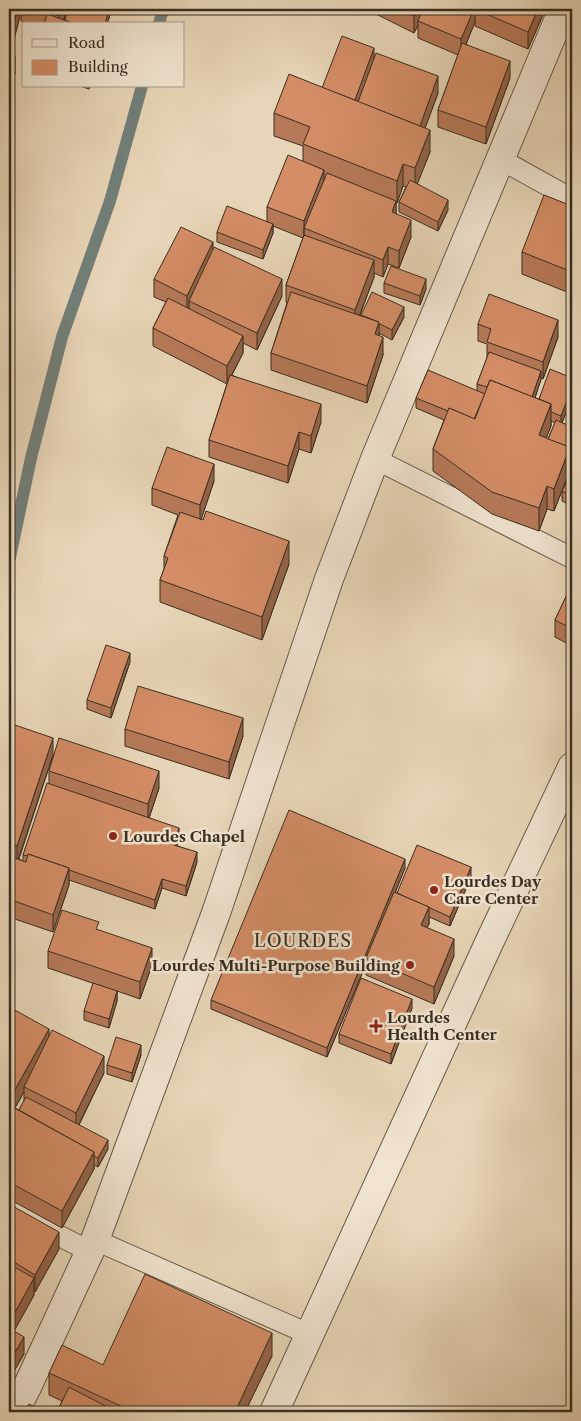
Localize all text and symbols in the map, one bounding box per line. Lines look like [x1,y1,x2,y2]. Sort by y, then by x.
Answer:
legend [22,22,185,88]
text: Road [68,33,105,52]
text: Building [68,57,128,76]
place label: Lourdes Chapel [123,827,245,846]
marker: Lourdes Chapel [107,830,119,842]
place label: Lourdes Day Care Center [444,872,542,908]
marker: Lourdes Day Care Center [428,884,440,896]
district label: LOURDES [254,930,352,952]
place label: Lourdes Multi-Purpose Building [152,956,400,975]
marker: Lourdes Multi-Purpose Building [404,959,416,971]
place label: Lourdes Health Center [387,1008,498,1044]
marker: Lourdes Health Center [369,1019,383,1033]

